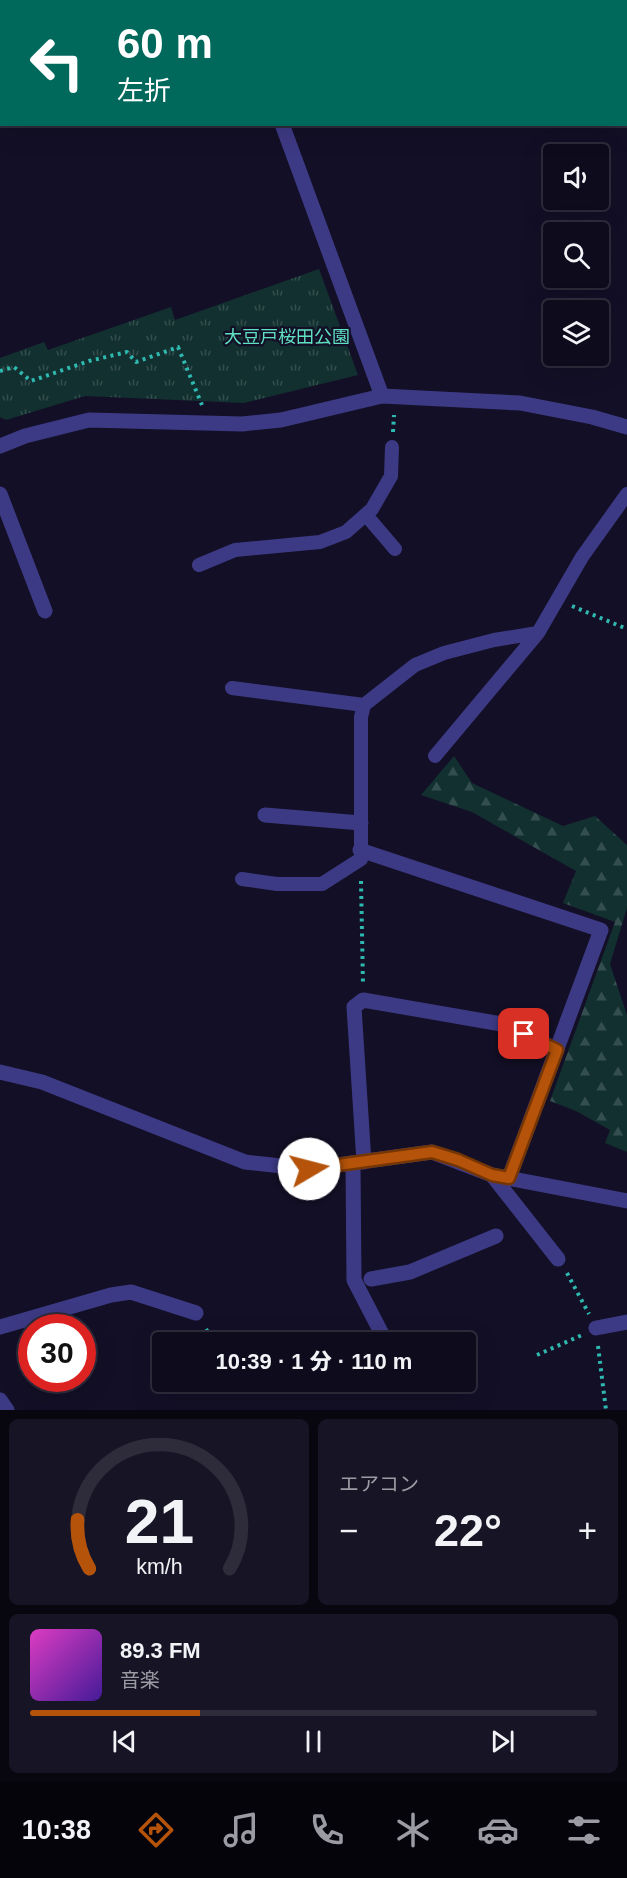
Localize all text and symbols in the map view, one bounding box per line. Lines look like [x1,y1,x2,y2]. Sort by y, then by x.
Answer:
text: 60 m [117,20,213,67]
icon: left [18,24,96,102]
text: 左折 [117,76,171,106]
map controls [543,144,609,366]
button: sound [543,144,609,210]
button: search [543,222,609,288]
button: layers [543,300,609,366]
park label: 大豆戸桜田公園 [224,327,350,347]
pin [498,1008,549,1059]
icon: arrive [507,1017,540,1050]
position arrow [277,1137,341,1201]
speed limit sign: 30 [18,1314,96,1392]
text: 10:39 · 1 分 · 110 m [216,1349,412,1374]
text: エアコン [339,1473,419,1495]
text: 21 [124,1487,194,1556]
text: 22° [434,1505,502,1556]
text: − [339,1512,358,1549]
text: + [578,1512,597,1549]
text: km/h [136,1555,182,1579]
text: 89.3 FM [120,1638,201,1663]
text: 音楽 [120,1669,160,1691]
icon: previous [108,1725,141,1758]
icon: pause [297,1725,330,1758]
icon: next [486,1725,519,1758]
icon: directions [135,1809,177,1851]
icon: music [220,1809,262,1851]
icon: phone [306,1809,348,1851]
icon: climate [392,1809,434,1851]
icon: car [477,1809,519,1851]
icon: filters [563,1809,605,1851]
text: 10:38 [22,1815,91,1845]

